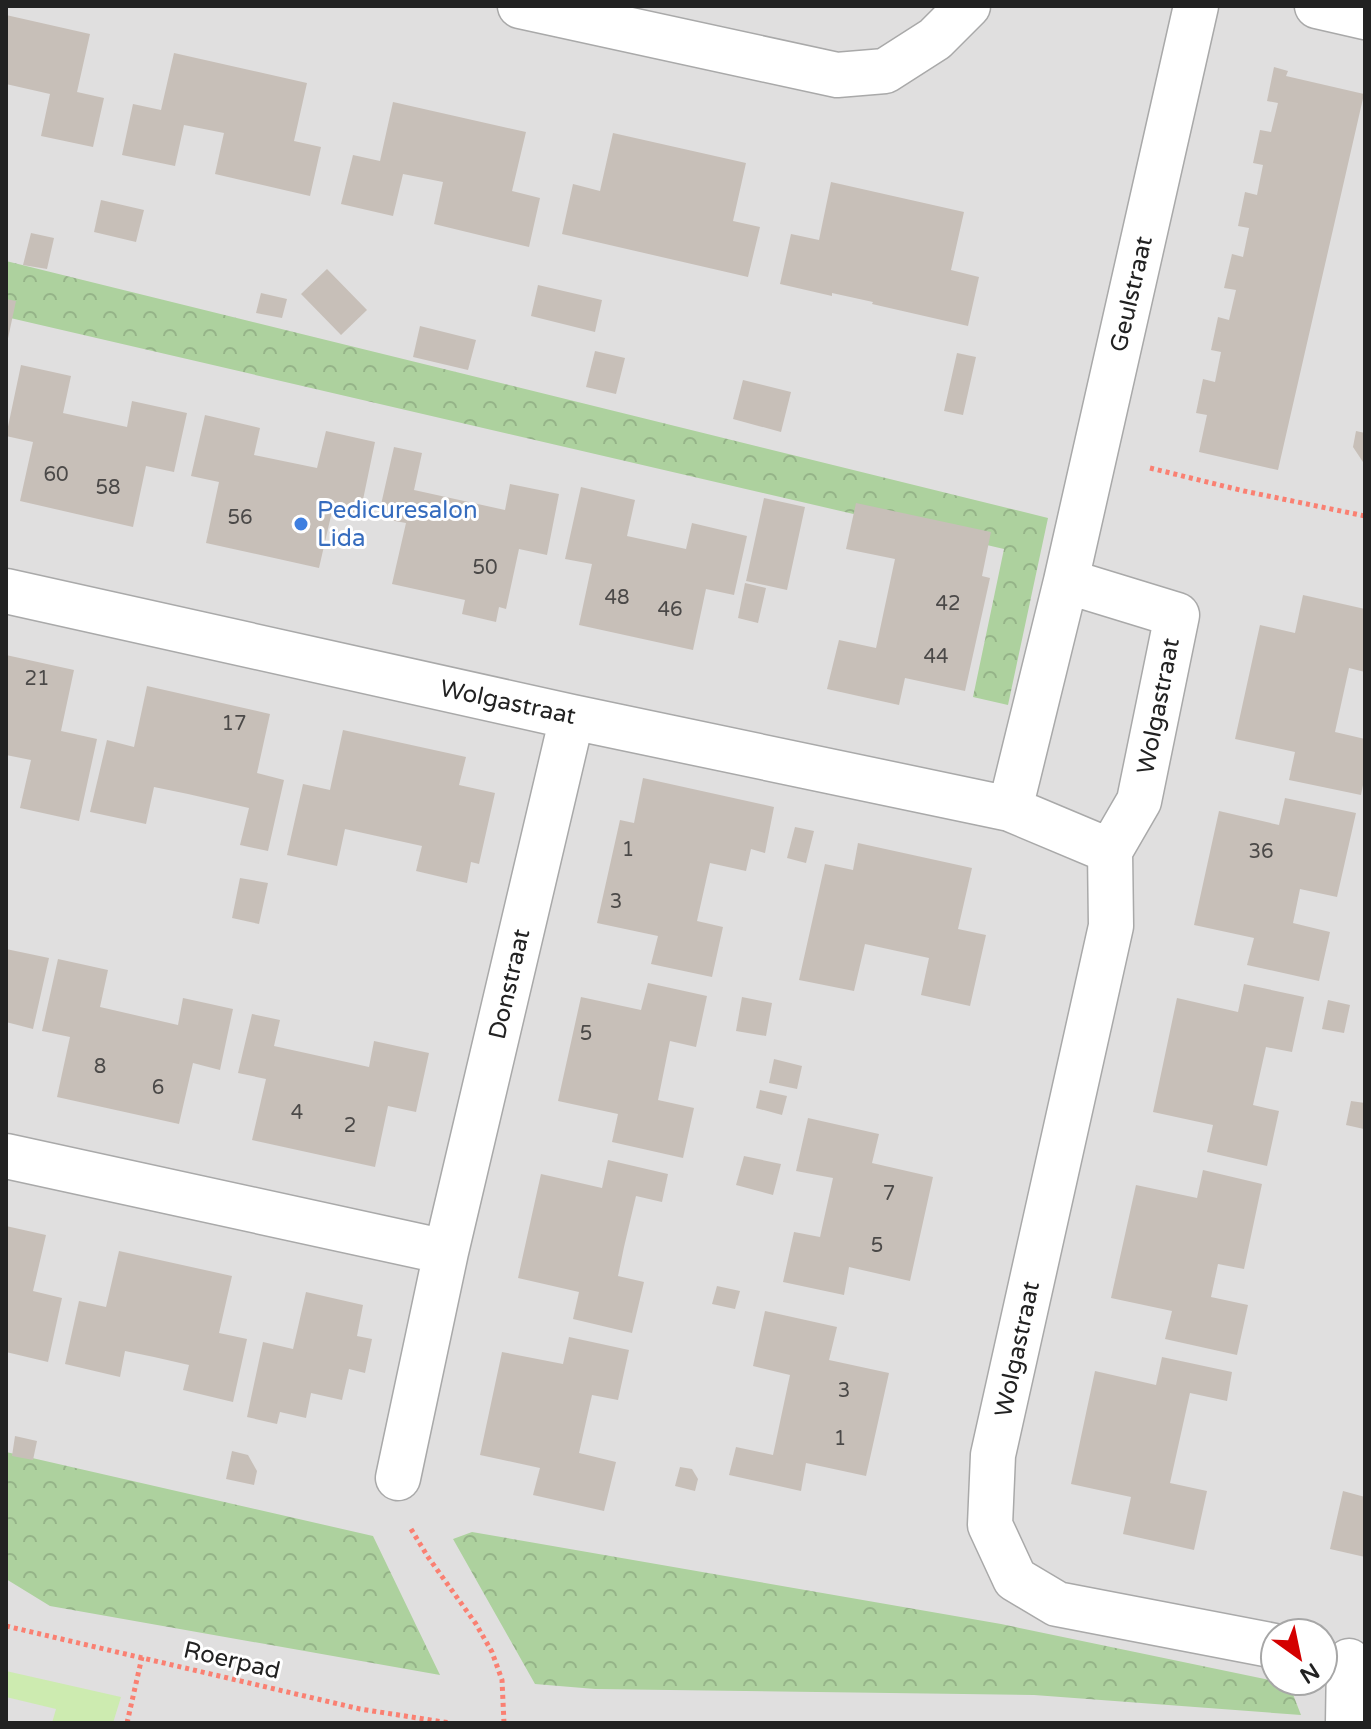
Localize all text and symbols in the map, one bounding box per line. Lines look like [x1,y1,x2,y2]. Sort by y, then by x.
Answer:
street label: Geulstraat [1104,233,1159,355]
house number: 60 [43,463,69,487]
house number: 58 [95,476,121,500]
place label: Pedicuresalon Lida [317,496,478,553]
house number: 56 [227,506,253,530]
marker: Pedicuresalon Lida [292,515,310,533]
house number: 50 [472,556,498,580]
house number: 48 [604,586,630,610]
house number: 42 [935,592,961,616]
house number: 46 [657,598,683,622]
street label: Wolgastraat [1131,636,1186,777]
house number: 44 [923,645,949,669]
house number: 21 [24,667,50,691]
street label: Wolgastraat [437,674,578,731]
house number: 17 [221,712,247,736]
house number: 1 [622,838,634,862]
house number: 36 [1248,840,1274,864]
house number: 3 [610,890,622,914]
street label: Donstraat [483,926,536,1042]
house number: 5 [580,1022,592,1046]
house number: 8 [94,1055,106,1079]
house number: 6 [152,1076,164,1100]
house number: 4 [291,1101,303,1125]
house number: 2 [344,1114,356,1138]
house number: 7 [883,1182,895,1206]
house number: 5 [871,1234,883,1258]
street label: Wolgastraat [989,1279,1046,1420]
house number: 3 [838,1379,850,1403]
house number: 1 [834,1427,846,1451]
north arrow [1259,1617,1339,1697]
street label: Roerpad [181,1635,283,1686]
text: N [1295,1657,1324,1689]

